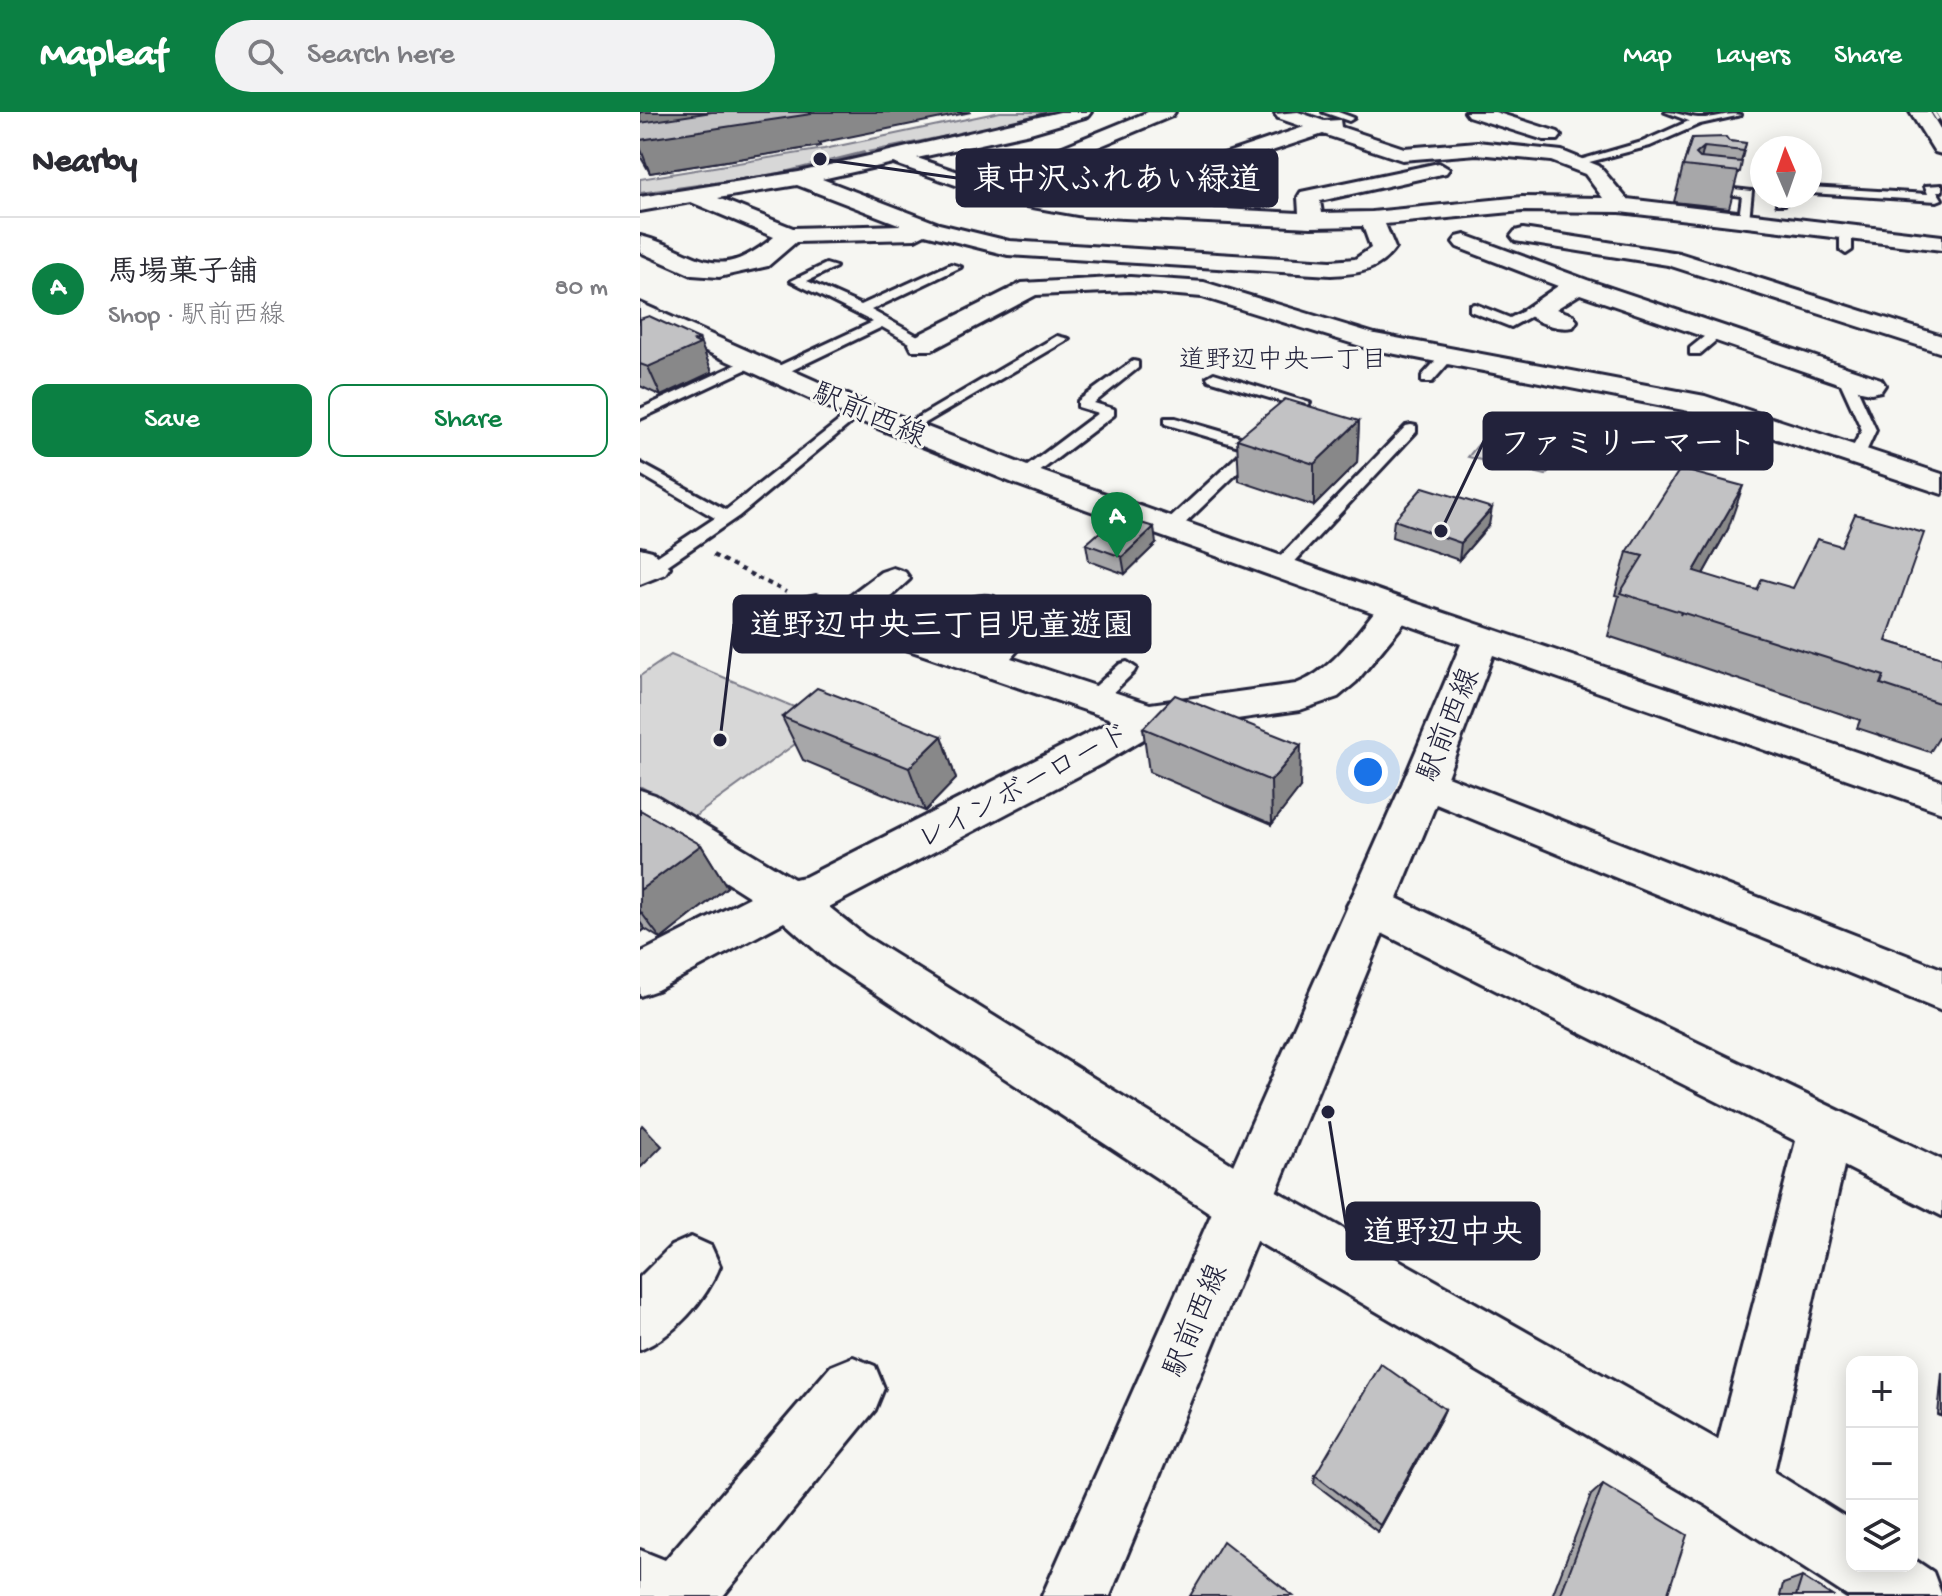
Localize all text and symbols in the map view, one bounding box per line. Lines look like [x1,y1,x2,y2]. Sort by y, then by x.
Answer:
search box [215,20,775,92]
text: Mapleaf [40,34,167,78]
icon: search [243,34,287,78]
text: Search here [307,39,455,74]
text: Map [1623,40,1672,73]
text: Layers [1716,40,1790,73]
text: Share [1834,40,1902,73]
north arrow [1750,136,1822,208]
text: Nearby [32,144,137,184]
callout: 東中沢ふれあい緑道 [957,150,1277,206]
text: 東中沢ふれあい緑道 [973,162,1261,202]
text: 馬場菓子舗 [108,257,258,292]
text: A [50,274,66,305]
text: 80 m [554,274,608,305]
text: Shop · 駅前西線 [108,302,285,333]
district label: 道野辺中央一丁目 [1179,345,1387,378]
street label: 駅前西線 [806,376,931,457]
button: Save [32,384,312,457]
button: Share [328,384,608,457]
callout: ファミリーマート [1484,413,1772,469]
text: ファミリーマート [1499,428,1757,466]
pin: A [1091,492,1143,558]
callout: 道野辺中央三丁目児童遊園 [734,596,1150,652]
text: 道野辺中央三丁目児童遊園 [750,608,1134,648]
street label: 駅前西線 [1411,663,1490,788]
street label: レインボーロード [912,718,1138,860]
your location [1348,752,1388,792]
callout: 道野辺中央 [1347,1203,1539,1259]
text: 道野辺中央 [1363,1215,1523,1255]
street label: 駅前西線 [1157,1259,1238,1384]
map controls [1846,1356,1918,1572]
button: + [1846,1356,1918,1428]
button: − [1846,1428,1918,1500]
button: layers [1846,1500,1918,1572]

